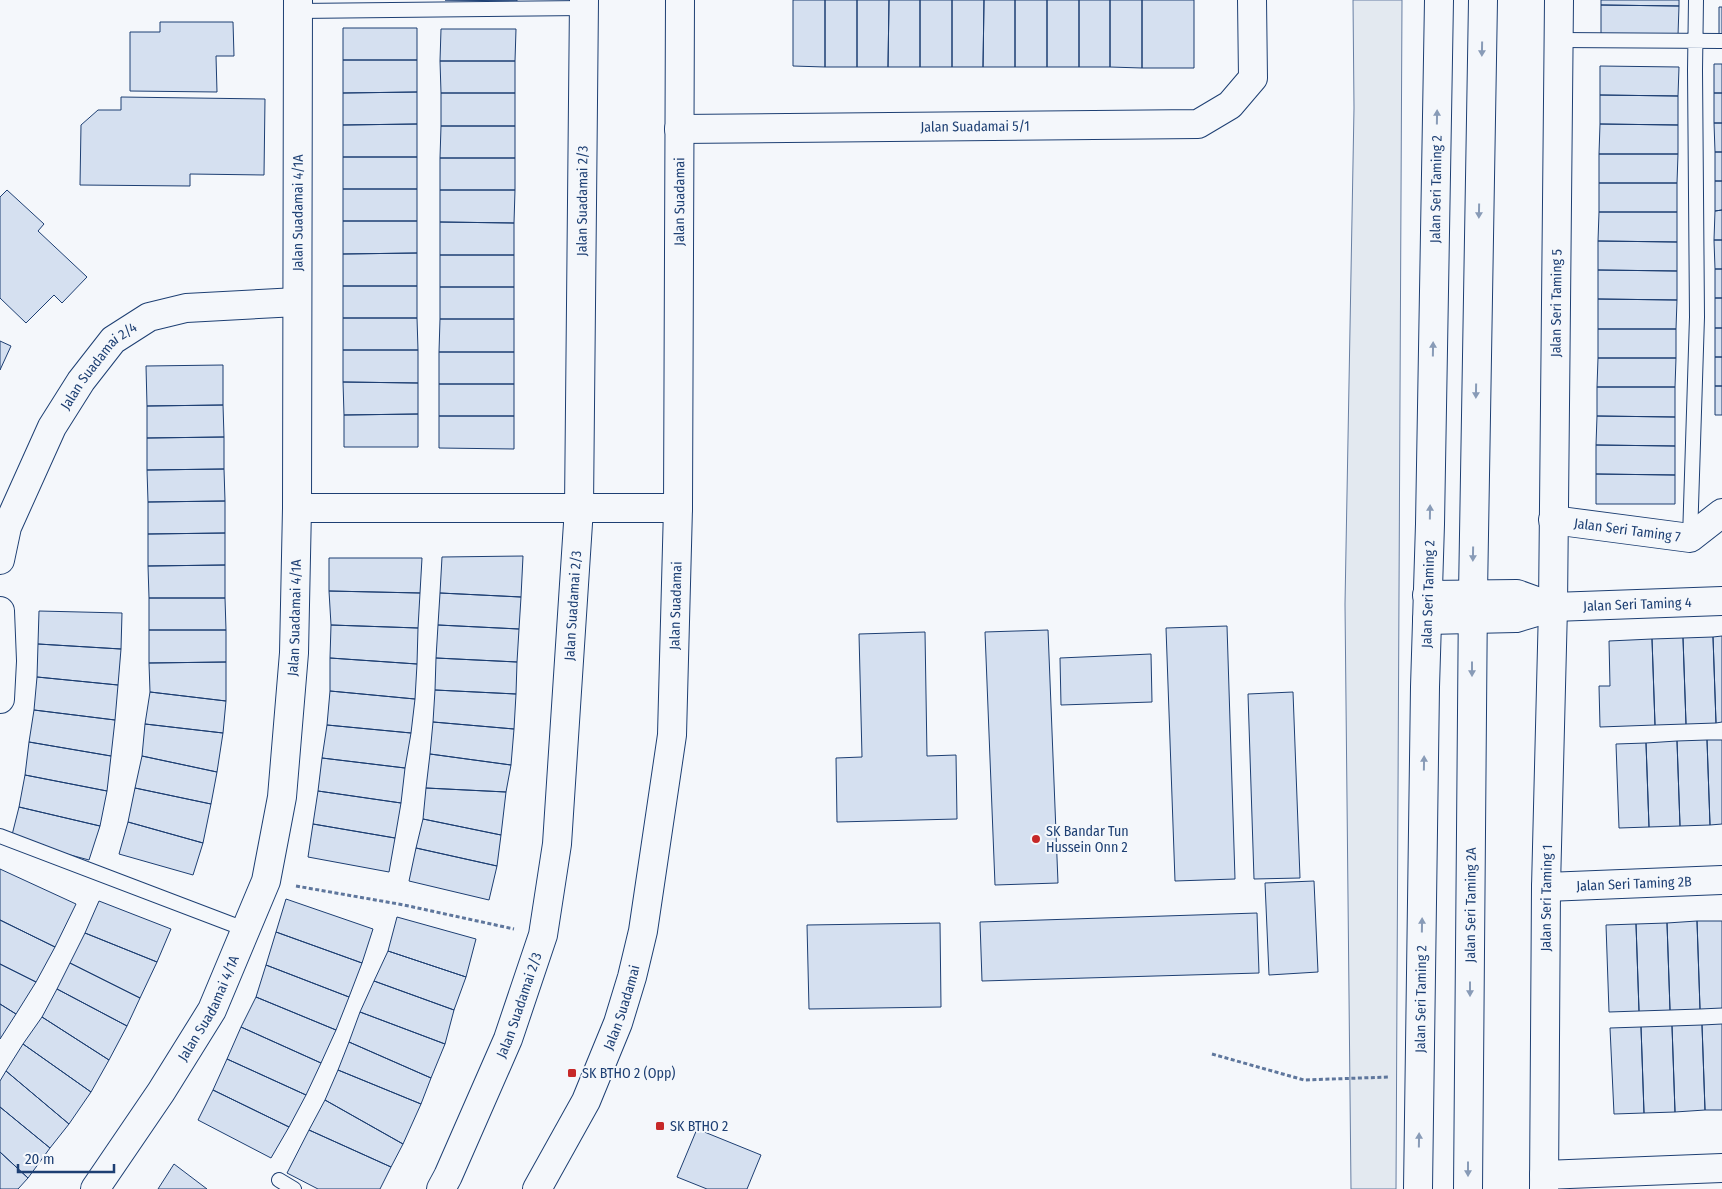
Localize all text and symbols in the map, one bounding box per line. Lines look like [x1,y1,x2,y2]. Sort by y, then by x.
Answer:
one-way arrow [1478,41,1486,57]
one-way arrow [1433,108,1441,124]
street label: Jalan Suadamai 5/1 [920,117,1030,135]
street label: Jalan Seri Taming 2 [1426,135,1445,243]
street label: Jalan Suadamai 2/3 [573,146,591,256]
street label: Jalan Suadamai 4/1A [289,154,306,271]
street label: Jalan Suadamai [671,157,688,246]
one-way arrow [1475,203,1483,219]
street label: Jalan Seri Taming 5 [1547,249,1565,357]
street label: Jalan Suadamai 2/4 [57,318,140,413]
one-way arrow [1429,341,1437,357]
one-way arrow [1472,383,1480,399]
one-way arrow [1426,503,1434,519]
street label: Jalan Seri Taming 7 [1573,514,1682,545]
street label: Jalan Seri Taming 2 [1418,540,1438,648]
one-way arrow [1469,546,1477,562]
street label: Jalan Suadamai 2/3 [561,550,585,661]
street label: Jalan Suadamai 4/1A [284,559,304,677]
street label: Jalan Suadamai [666,561,685,650]
street label: Jalan Seri Taming 4 [1583,594,1692,614]
one-way arrow [1468,661,1476,677]
one-way arrow [1420,755,1428,771]
place label: SK Bandar Tun Hussein Onn 2 [1046,823,1129,856]
marker: SK Bandar Tun Hussein Onn 2 [1030,833,1042,845]
street label: Jalan Seri Taming 1 [1537,844,1556,952]
street label: Jalan Seri Taming 2A [1461,847,1479,963]
street label: Jalan Seri Taming 2B [1576,873,1692,894]
one-way arrow [1418,917,1426,933]
street label: Jalan Seri Taming 2 [1411,945,1430,1053]
street label: Jalan Suadamai 2/3 [492,950,545,1060]
street label: Jalan Suadamai 4/1A [174,952,243,1064]
street label: Jalan Suadamai [599,963,643,1052]
one-way arrow [1466,981,1474,997]
place label: SK BTHO 2 (Opp) [582,1065,675,1082]
marker: SK BTHO 2 (Opp) [566,1067,578,1079]
place label: SK BTHO 2 [670,1118,728,1135]
marker: SK BTHO 2 [654,1120,666,1132]
one-way arrow [1415,1132,1423,1148]
scale bar [18,1142,114,1174]
text: 20 m [25,1150,55,1168]
one-way arrow [1464,1161,1472,1177]

